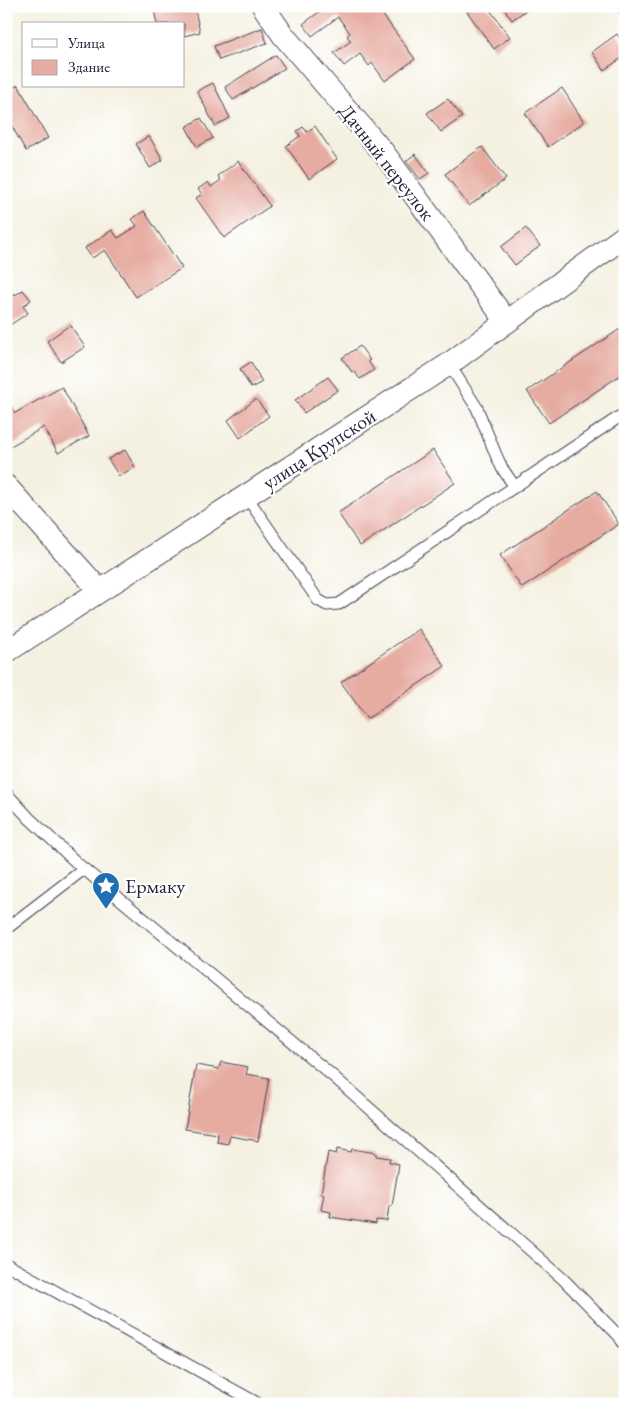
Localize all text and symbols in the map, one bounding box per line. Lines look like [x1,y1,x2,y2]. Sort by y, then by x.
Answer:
legend [22,22,185,88]
text: Улица [67,33,105,52]
text: Здание [68,57,110,76]
street label: Дачный переулок [333,98,441,226]
street label: улица Крупской [257,402,381,495]
place icon: Ермаку [91,871,121,910]
place label: Ермаку [125,873,185,899]

